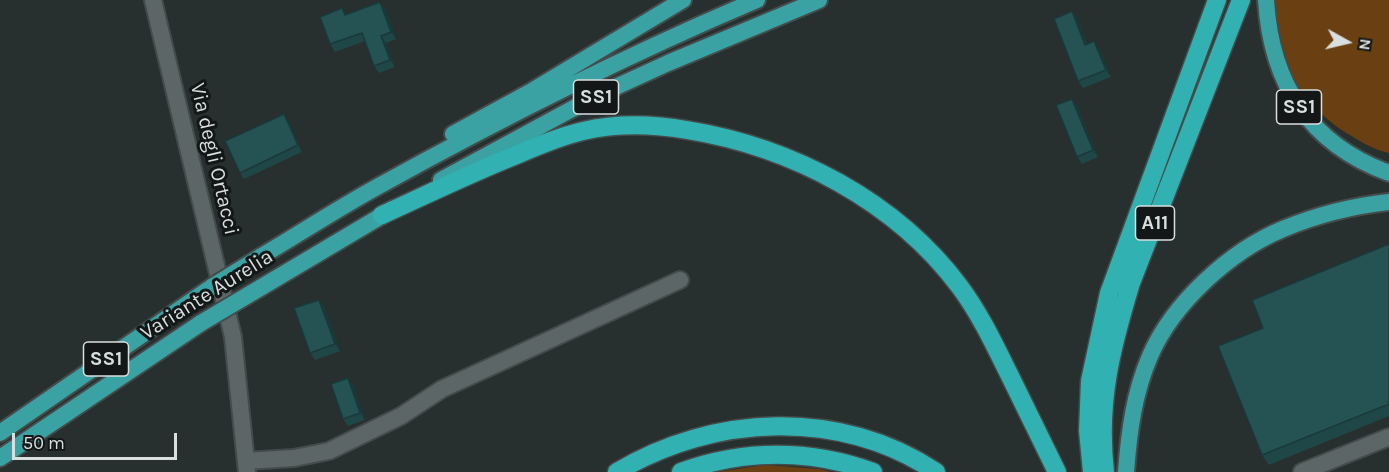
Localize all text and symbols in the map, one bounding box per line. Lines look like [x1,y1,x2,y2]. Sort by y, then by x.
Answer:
north arrow [1317,12,1377,72]
text: N [1355,38,1376,52]
street label: Via degli Ortacci [184,80,244,238]
road number: SS1 [574,80,618,114]
road number: SS1 [1276,90,1322,124]
road number: A11 [1136,206,1174,240]
street label: Variante Aurelia [136,244,278,346]
road number: SS1 [84,342,128,376]
scale bar [15,421,180,459]
text: 50 m [23,432,65,454]

